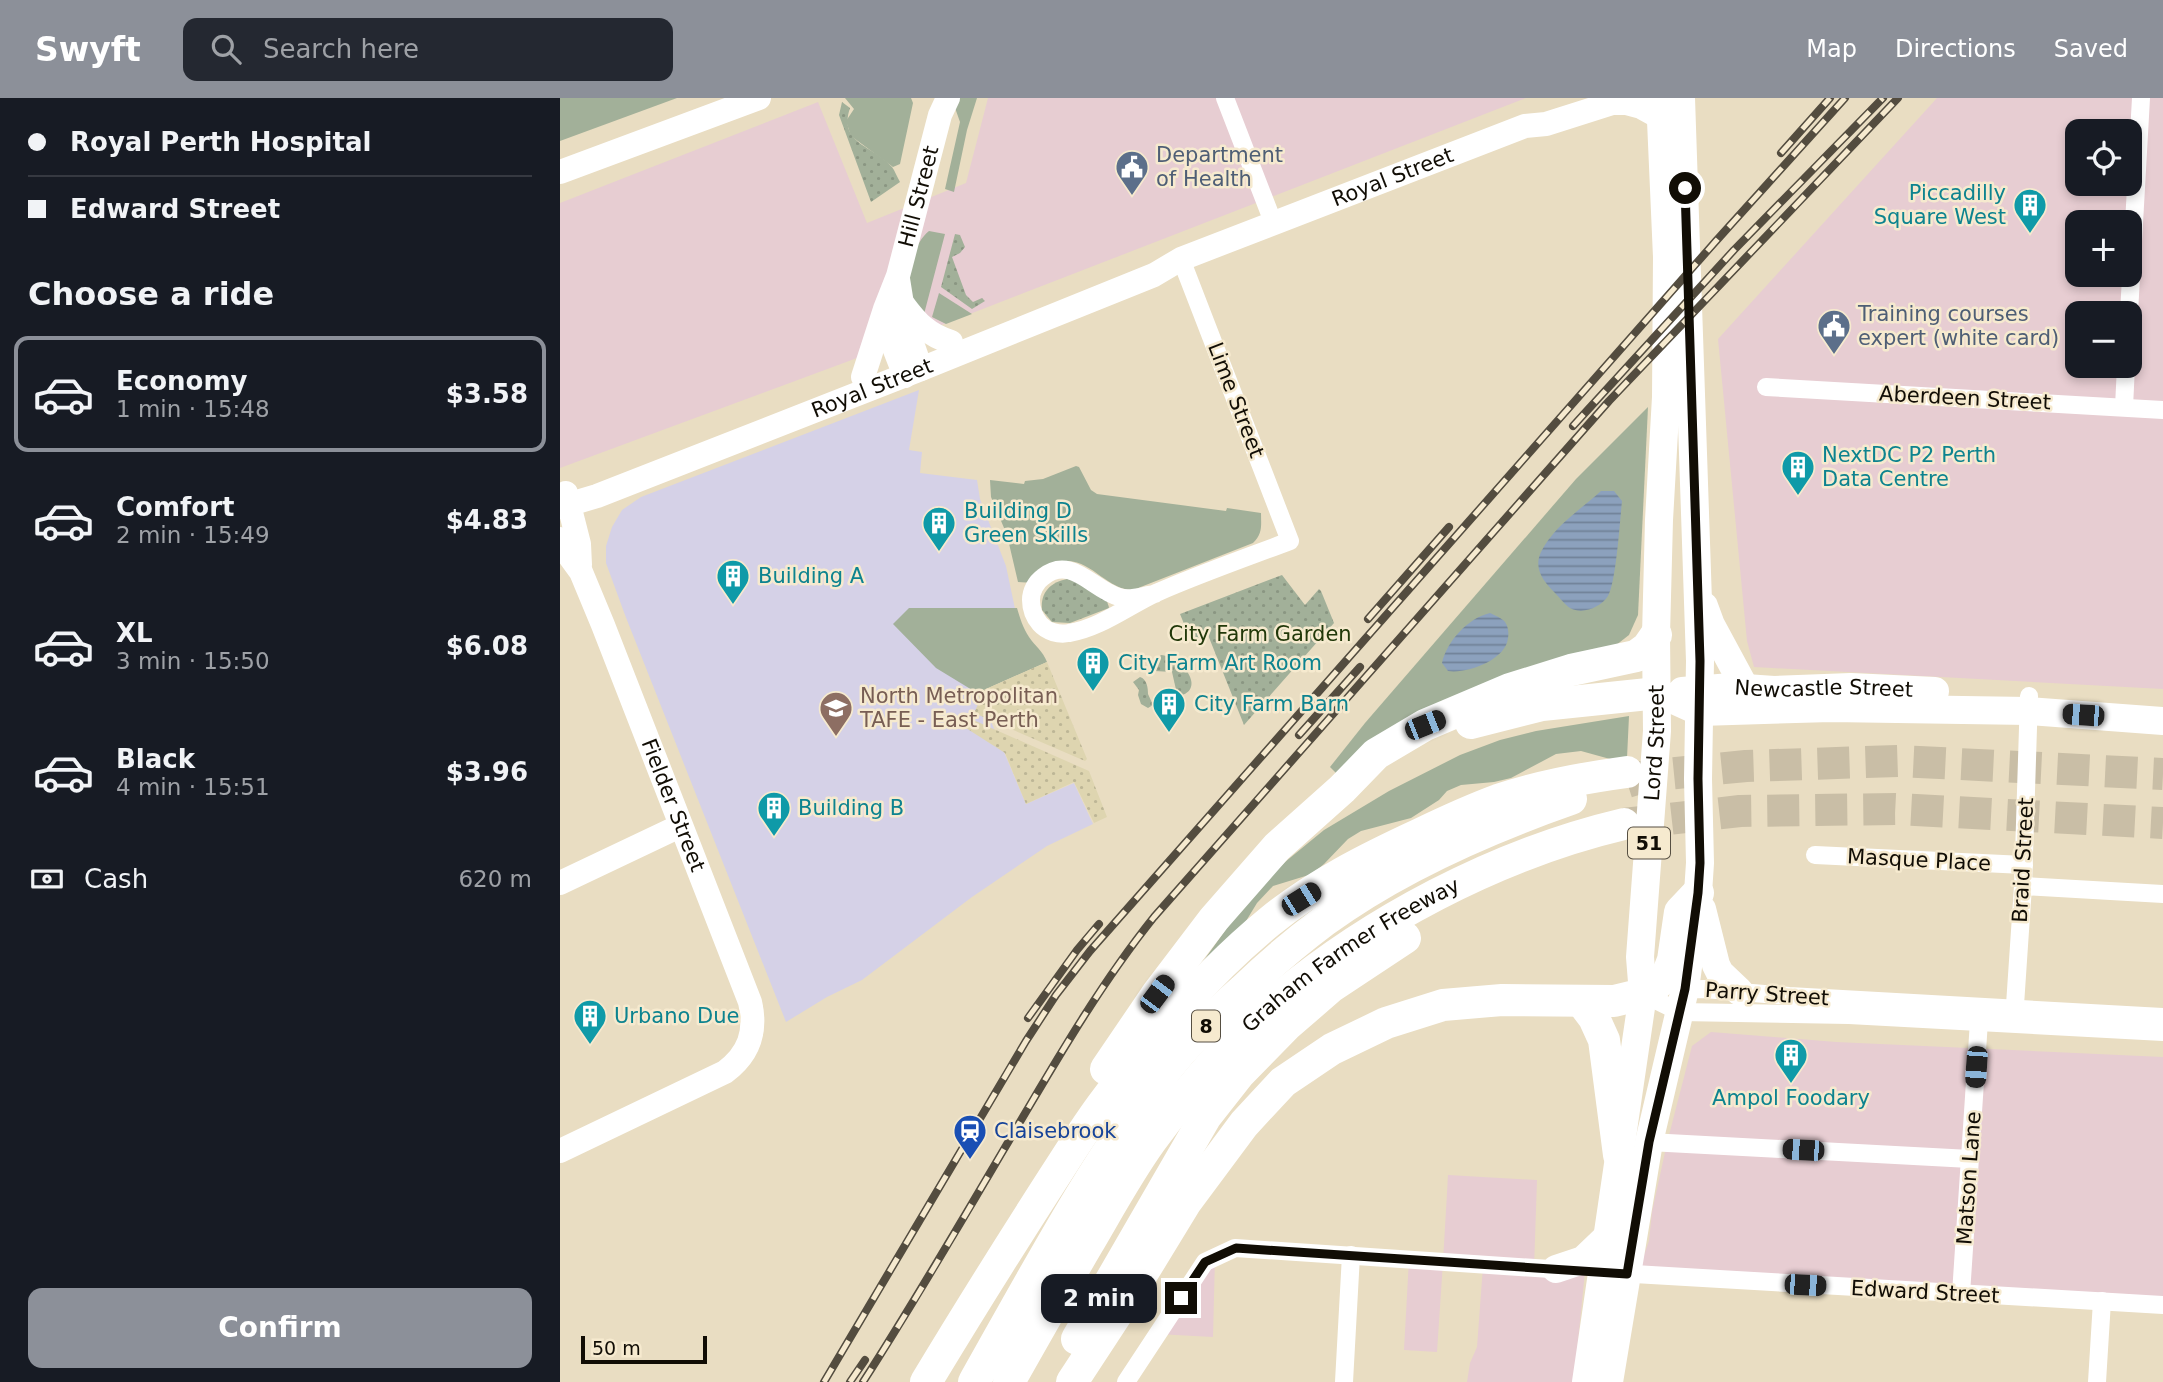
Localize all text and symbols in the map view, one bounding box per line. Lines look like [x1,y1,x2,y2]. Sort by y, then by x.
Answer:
search box [183,18,673,81]
text: Swyft [35,30,141,69]
icon: search [207,30,245,68]
text: Search here [263,34,419,64]
text: Map [1806,35,1857,63]
text: Directions [1895,35,2016,63]
text: Saved [2054,35,2128,63]
map controls [2065,119,2142,378]
button: locate [2065,119,2142,196]
text: Royal Perth Hospital [70,127,371,157]
street label: Hill Street [894,143,943,250]
place label: Department of Health [1156,143,1283,191]
street label: Royal Street [1328,143,1457,212]
public building icon: Department of Health [1113,148,1151,197]
route start [1669,172,1701,204]
place label: Piccadilly Square West [1874,181,2006,229]
building icon: Piccadilly Square West [2011,186,2049,235]
text: Edward Street [70,194,280,224]
button: + [2065,210,2142,287]
text: Choose a ride [28,275,274,313]
button: − [2065,301,2142,378]
place label: Training courses expert (white card) [1857,302,2059,350]
public building icon: Training courses expert (white card) [1815,307,1853,356]
street label: Lime Street [1203,339,1269,461]
street label: Royal Street [808,354,936,423]
icon: car [32,363,95,426]
text: Economy [116,366,247,396]
text: $3.58 [446,379,528,409]
street label: Aberdeen Street [1879,382,2051,414]
text: 1 min · 15:48 [116,396,270,422]
place label: NextDC P2 Perth Data Centre [1822,443,1996,491]
building icon: NextDC P2 Perth Data Centre [1779,448,1817,497]
icon: car [32,489,95,552]
text: Comfort [116,492,234,522]
place label: Building D Green Skills [964,499,1088,547]
building icon: Building D Green Skills [920,504,958,553]
text: $4.83 [446,505,528,535]
text: 2 min · 15:49 [116,522,270,548]
building icon: Building A [714,557,752,606]
place label: Building A [758,564,865,588]
icon: car [32,615,95,678]
text: XL [116,618,153,648]
park label: City Farm Garden [1168,622,1352,646]
text: $6.08 [446,631,528,661]
building icon: City Farm Art Room [1074,644,1112,693]
text: 3 min · 15:50 [116,648,270,674]
place label: City Farm Art Room [1118,651,1322,675]
street label: Newcastle Street [1734,675,1914,702]
place label: North Metropolitan TAFE - East Perth [859,684,1058,732]
building icon: City Farm Barn [1150,685,1188,734]
street label: Lord Street [1640,685,1669,802]
school or university icon: North Metropolitan TAFE - East Perth [817,689,855,738]
place label: City Farm Barn [1194,692,1349,716]
car [2062,703,2105,727]
car [1402,707,1449,743]
street label: Fielder Street [637,735,710,875]
icon: car [32,741,95,804]
text: Black [116,744,195,774]
text: $3.96 [446,757,528,787]
text: 4 min · 15:51 [116,774,270,800]
building icon: Building B [755,789,793,838]
place label: Building B [798,796,904,820]
street label: Braid Street [2008,797,2038,923]
road number: 51 [1628,828,1670,858]
street label: Masque Place [1846,844,1992,876]
icon: cash [28,860,66,898]
text: Cash [84,864,148,894]
text: 620 m [458,866,532,892]
street label: Graham Farmer Freeway [1237,873,1463,1037]
car [1278,879,1325,919]
car [1136,971,1179,1017]
street label: Parry Street [1704,978,1830,1010]
building icon: Urbano Due [571,997,609,1046]
place label: Urbano Due [614,1004,739,1028]
road number: 8 [1192,1010,1220,1042]
building icon: Ampol Foodary [1772,1036,1810,1085]
car [1965,1045,1988,1089]
place label: Ampol Foodary [1712,1086,1870,1110]
street label: Matson Lane [1952,1110,1986,1246]
station icon: Claisebrook [951,1112,989,1161]
place label: Claisebrook [994,1119,1117,1143]
car [1782,1138,1825,1162]
car [1784,1273,1827,1297]
callout: 2 min [1041,1274,1156,1322]
street label: Edward Street [1850,1276,2000,1308]
route end [1165,1282,1197,1314]
text: 2 min [1063,1285,1135,1311]
button: Confirm [28,1288,532,1368]
scale bar [581,1333,707,1365]
text: 50 m [592,1337,641,1359]

